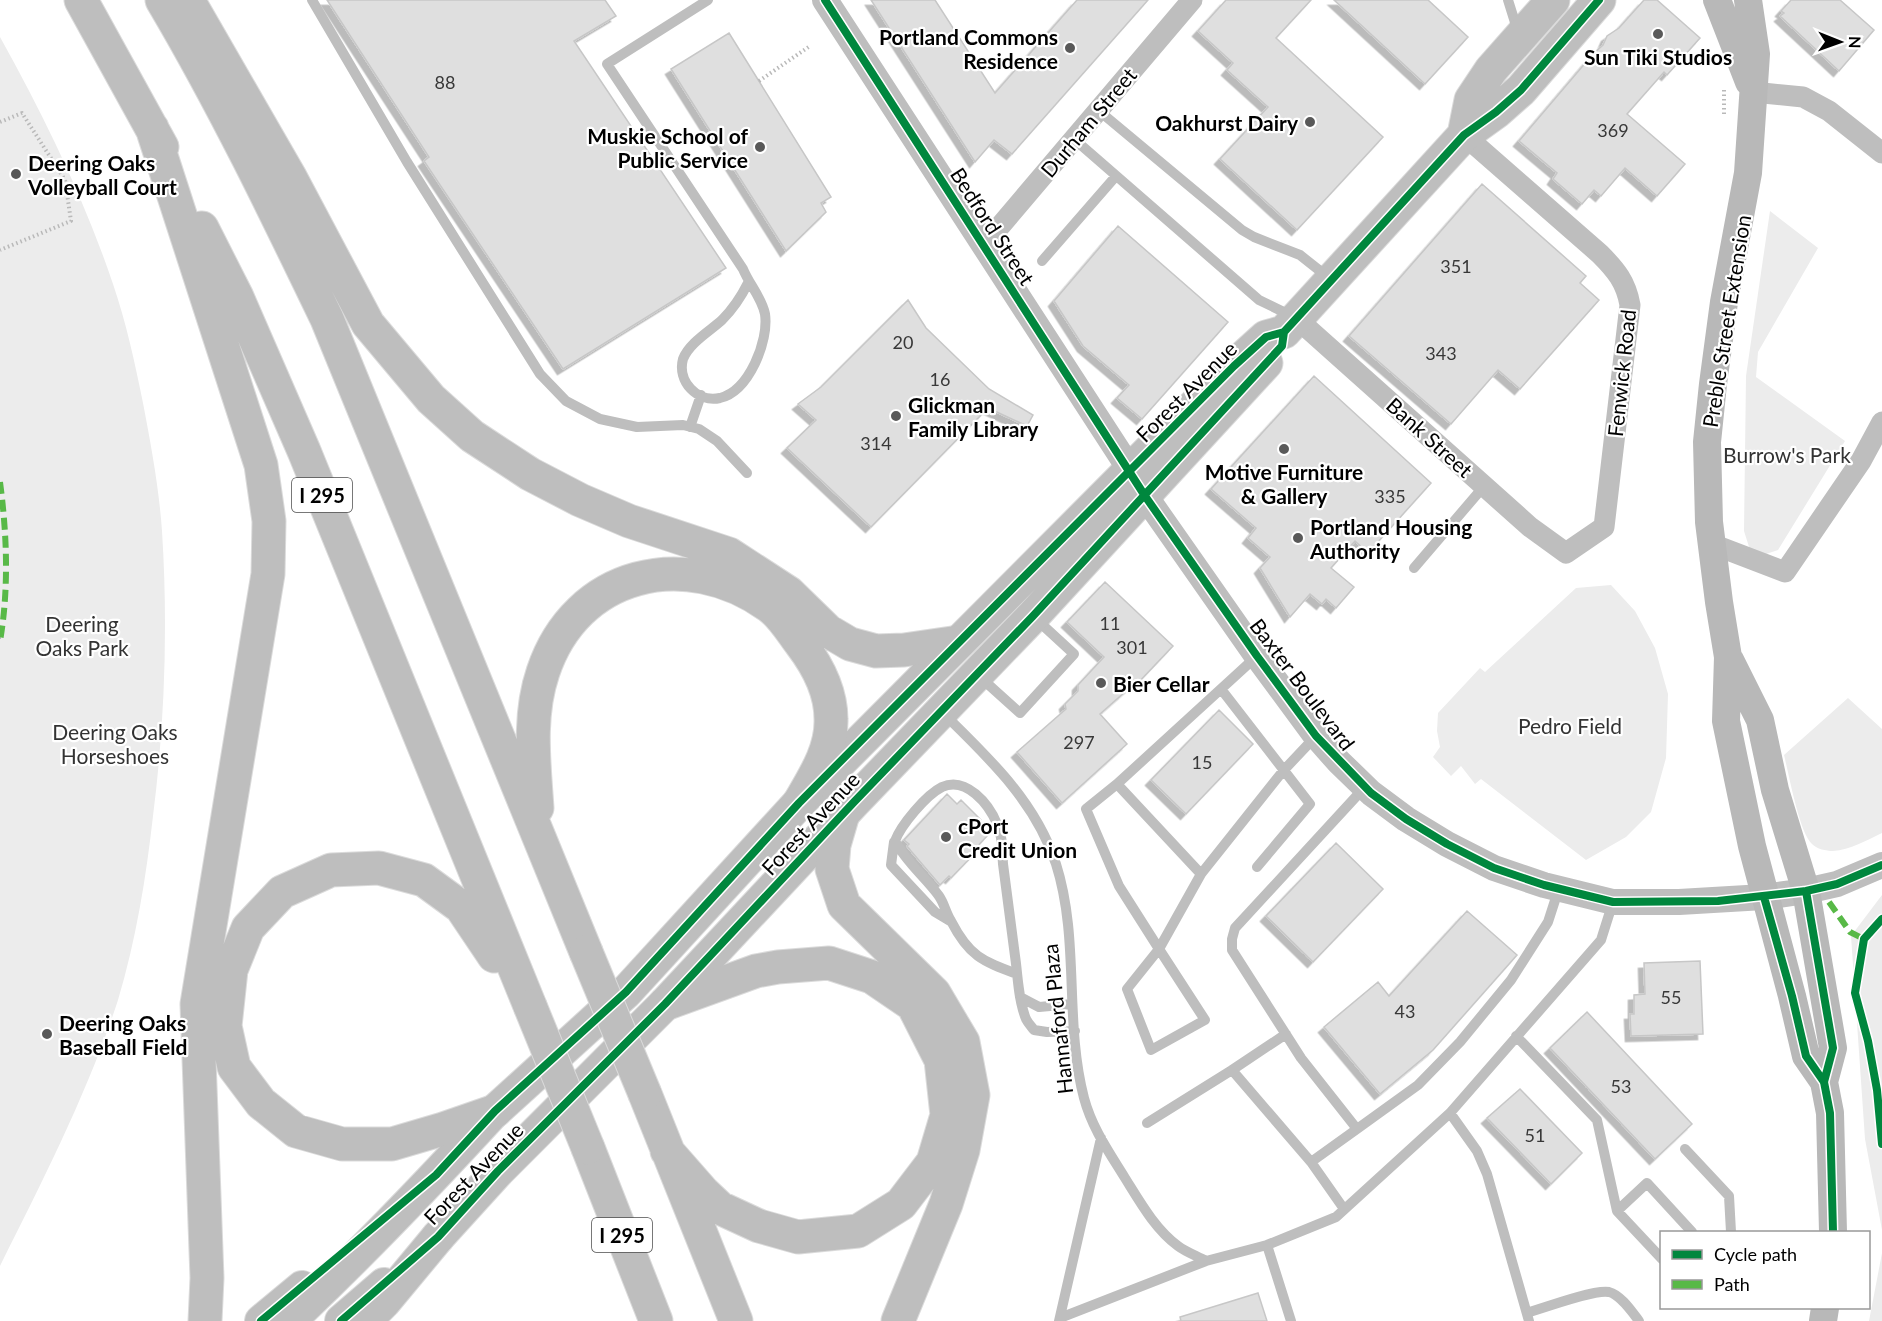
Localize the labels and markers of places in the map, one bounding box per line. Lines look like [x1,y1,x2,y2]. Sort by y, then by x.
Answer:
place label: Portland Commons Residence [879,24,1058,73]
marker: Sun Tiki Studios [1651,27,1665,41]
marker: Portland Commons Residence [1063,41,1077,55]
place label: Sun Tiki Studios [1584,44,1732,69]
place label: Oakhurst Dairy [1155,110,1299,135]
marker: Oakhurst Dairy [1303,115,1317,129]
place label: Muskie School of Public Service [587,123,748,172]
marker: Muskie School of Public Service [753,140,767,154]
place label: Deering Oaks Volleyball Court [27,150,177,199]
marker: Deering Oaks Volleyball Court [9,167,23,181]
place label: Glickman Family Library [908,392,1039,441]
marker: Glickman Family Library [889,409,903,423]
marker: Motive Furniture & Gallery [1277,442,1291,456]
place label: Motive Furniture & Gallery [1205,459,1363,508]
place label: Portland Housing Authority [1309,514,1472,563]
marker: Portland Housing Authority [1291,531,1305,545]
place label: Bier Cellar [1113,671,1210,696]
marker: Bier Cellar [1094,676,1108,690]
place label: cPort Credit Union [958,813,1077,862]
marker: cPort Credit Union [939,830,953,844]
place label: Deering Oaks Baseball Field [59,1010,187,1059]
marker: Deering Oaks Baseball Field [40,1027,54,1041]

